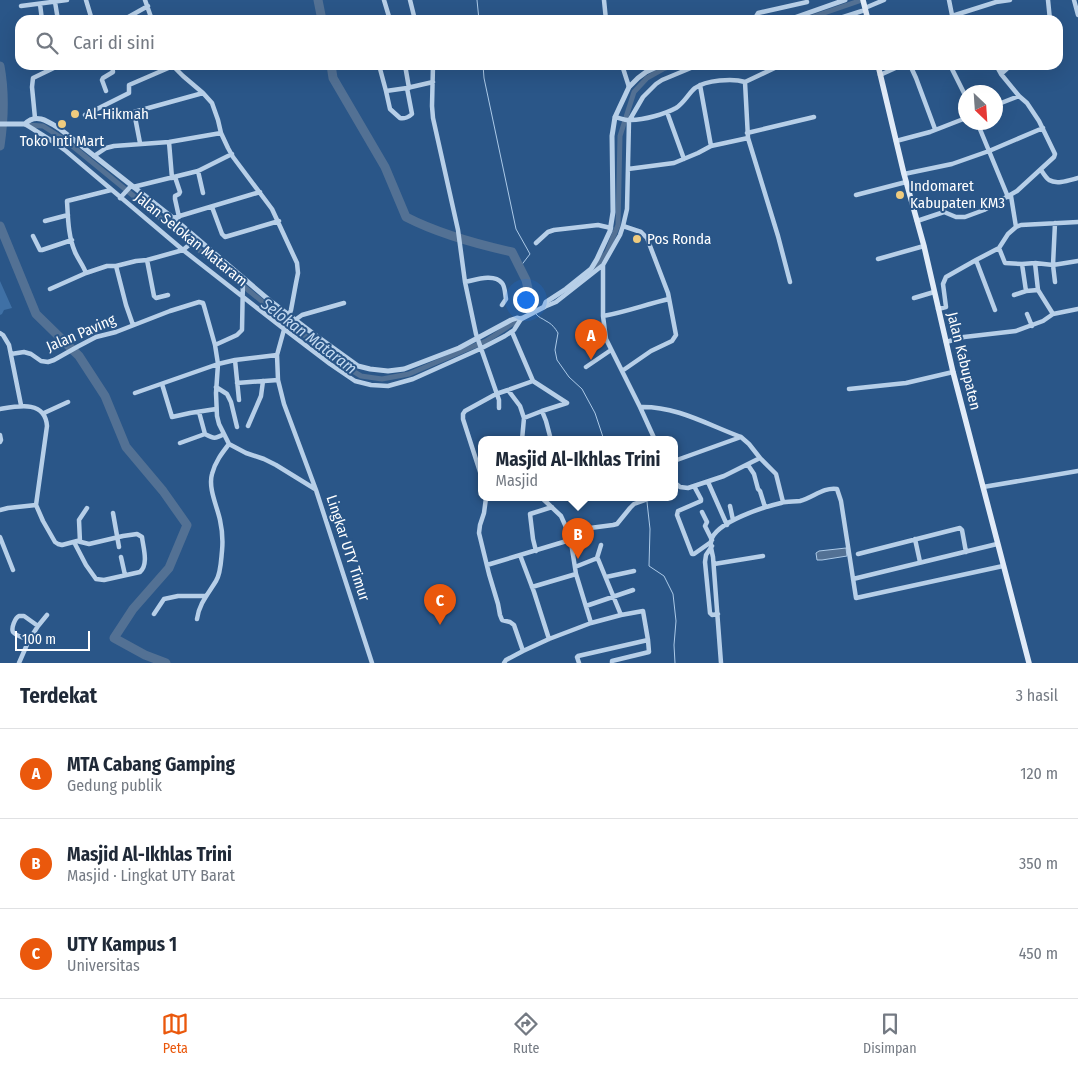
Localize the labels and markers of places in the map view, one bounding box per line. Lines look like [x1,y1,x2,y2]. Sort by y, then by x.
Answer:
place label: Al-Hikmah [85,105,149,123]
marker: Al-Hikmah [69,108,81,120]
marker: Toko Inti Mart [56,118,68,130]
place label: Toko Inti Mart [20,132,104,150]
place label: Indomaret Kabupaten KM3 [910,177,1005,212]
marker: Indomaret Kabupaten KM3 [894,189,906,201]
place label: Pos Ronda [647,230,711,248]
marker: Pos Ronda [631,233,643,245]
pin: A [575,319,607,360]
pin: B [562,518,594,559]
pin: C [424,584,456,625]

